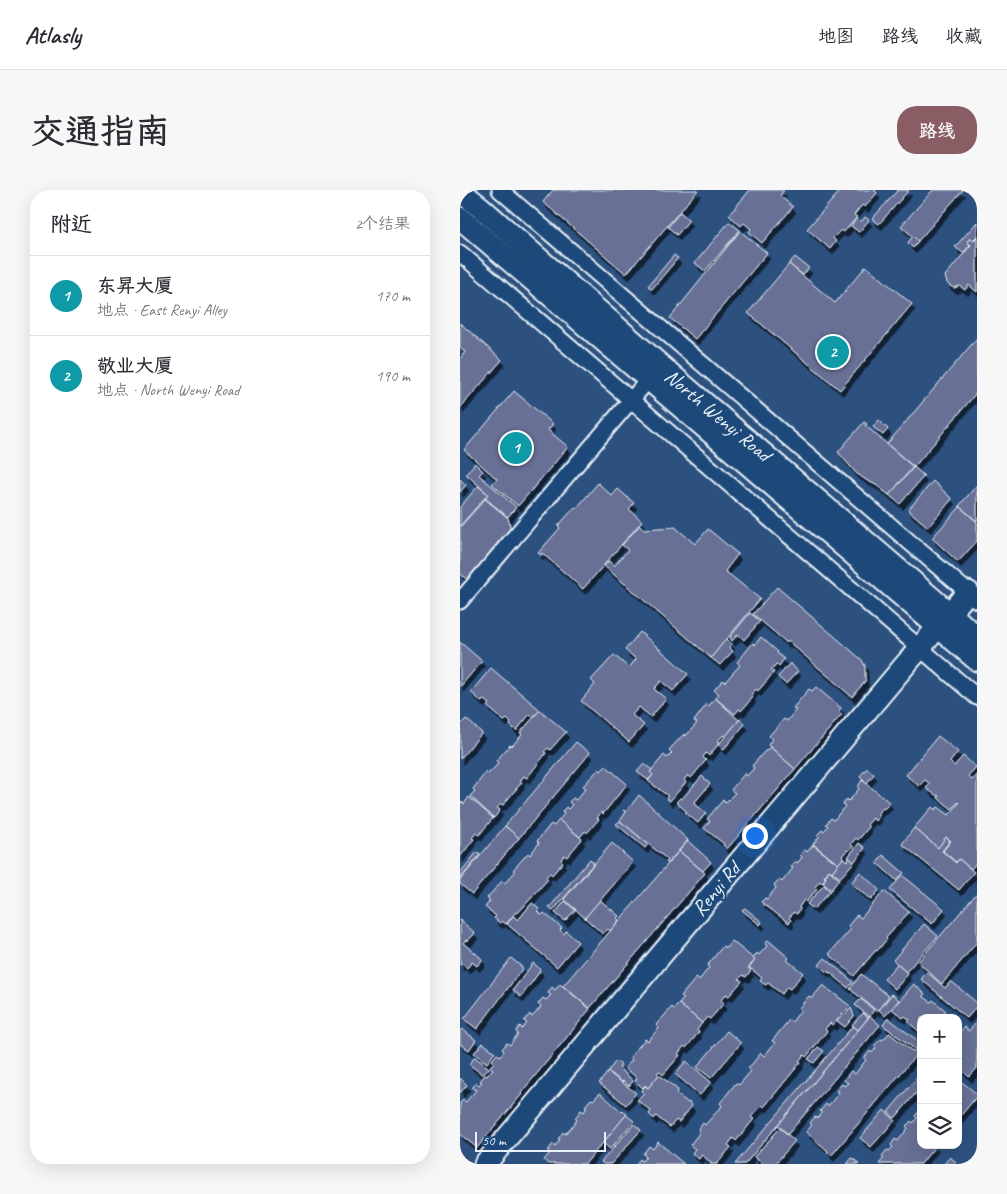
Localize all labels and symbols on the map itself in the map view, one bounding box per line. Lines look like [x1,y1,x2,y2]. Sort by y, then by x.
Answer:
pin: 2 [817,333,849,371]
street label: North Wenyi Road [659,363,779,469]
pin: 1 [500,429,532,467]
your location [742,823,768,849]
street label: Renyi Rd [686,855,748,921]
scale bar [475,1129,606,1152]

